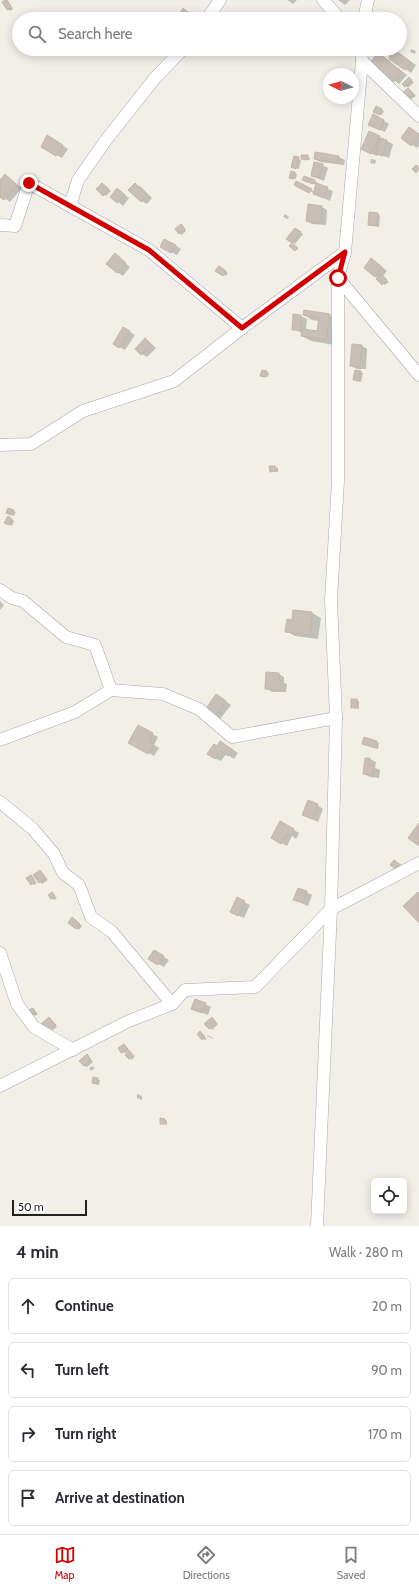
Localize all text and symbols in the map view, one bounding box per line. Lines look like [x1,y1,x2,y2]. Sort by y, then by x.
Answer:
search box [12,12,407,56]
icon: search [26,23,48,45]
text: Search here [58,25,133,43]
north arrow [323,68,359,104]
route end [20,174,38,192]
route start [329,269,347,287]
map controls [371,1178,407,1214]
button: locate [371,1178,407,1214]
scale bar [12,1198,87,1217]
text: 50 m [18,1200,44,1214]
text: 4 min [16,1242,59,1262]
text: Walk · 280 m [329,1244,403,1260]
icon: ahead [17,1295,39,1317]
text: Continue [55,1297,114,1315]
text: 20 m [372,1298,402,1314]
icon: left [17,1359,39,1381]
text: Turn left [55,1361,109,1379]
text: 90 m [371,1362,402,1378]
icon: right [17,1423,39,1445]
text: Turn right [55,1425,116,1443]
text: 170 m [368,1426,402,1442]
icon: arrive [17,1487,39,1509]
text: Arrive at destination [55,1489,185,1507]
tab: Map [54,1544,76,1582]
tab: Directions [183,1544,230,1582]
tab: Saved [337,1544,365,1582]

